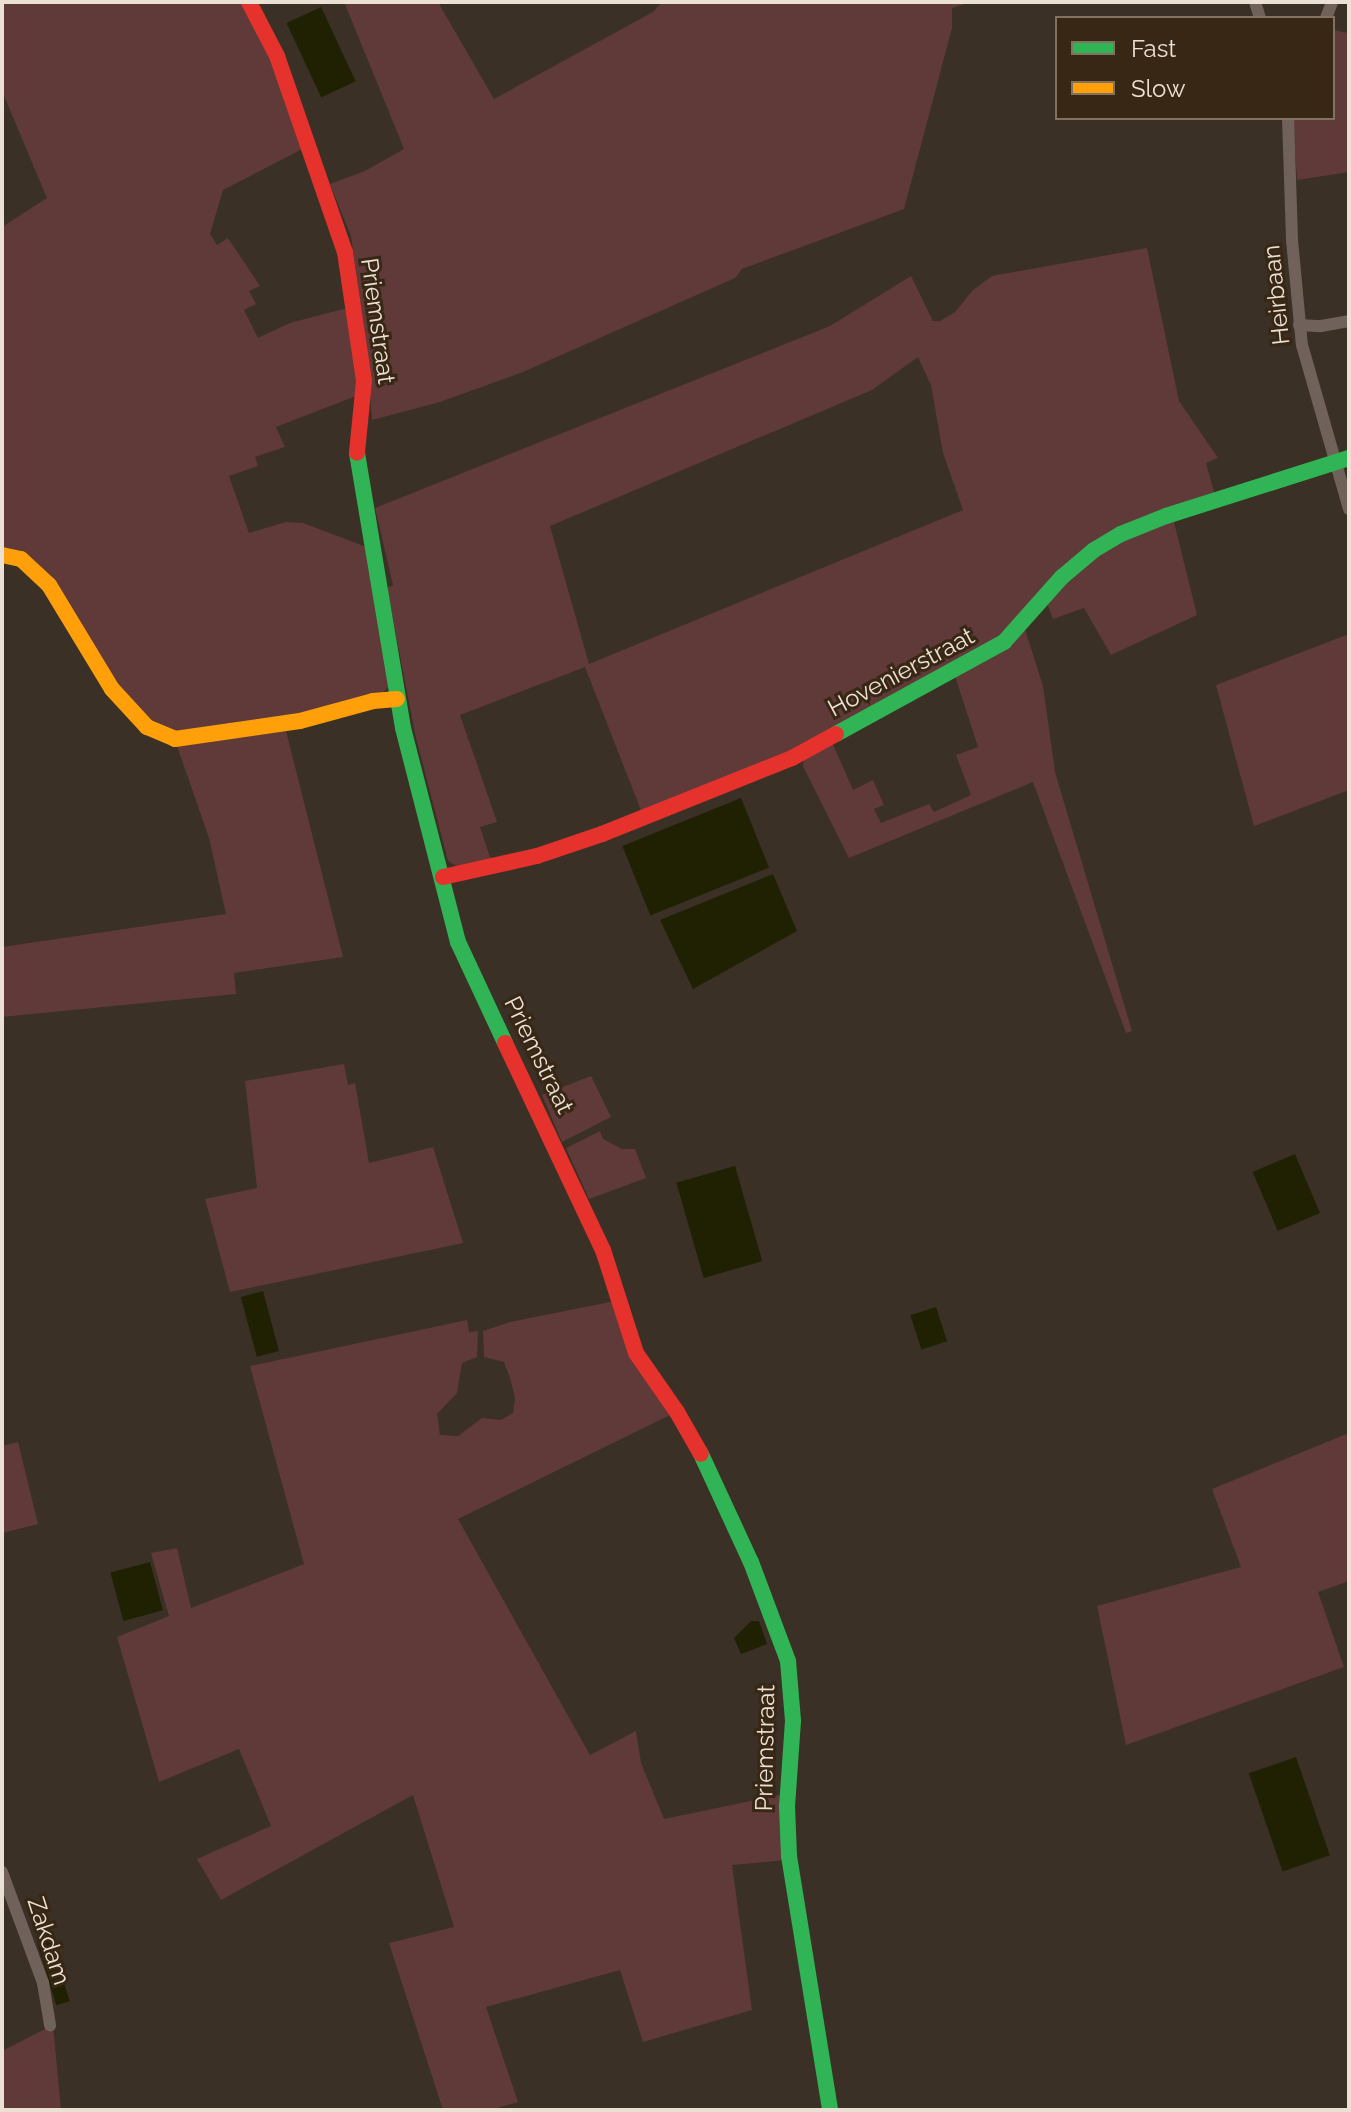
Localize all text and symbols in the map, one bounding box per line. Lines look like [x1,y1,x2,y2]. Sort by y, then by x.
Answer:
legend [1055,16,1335,120]
text: Fast [1131,34,1176,63]
text: Slow [1131,74,1185,103]
street label: Heirbaan [1256,244,1296,346]
street label: Priemstraat [355,256,401,386]
street label: Hovenierstraat [823,621,979,723]
street label: Priemstraat [498,992,580,1118]
street label: Priemstraat [749,1684,781,1812]
street label: Zakdam [21,1894,77,1988]

